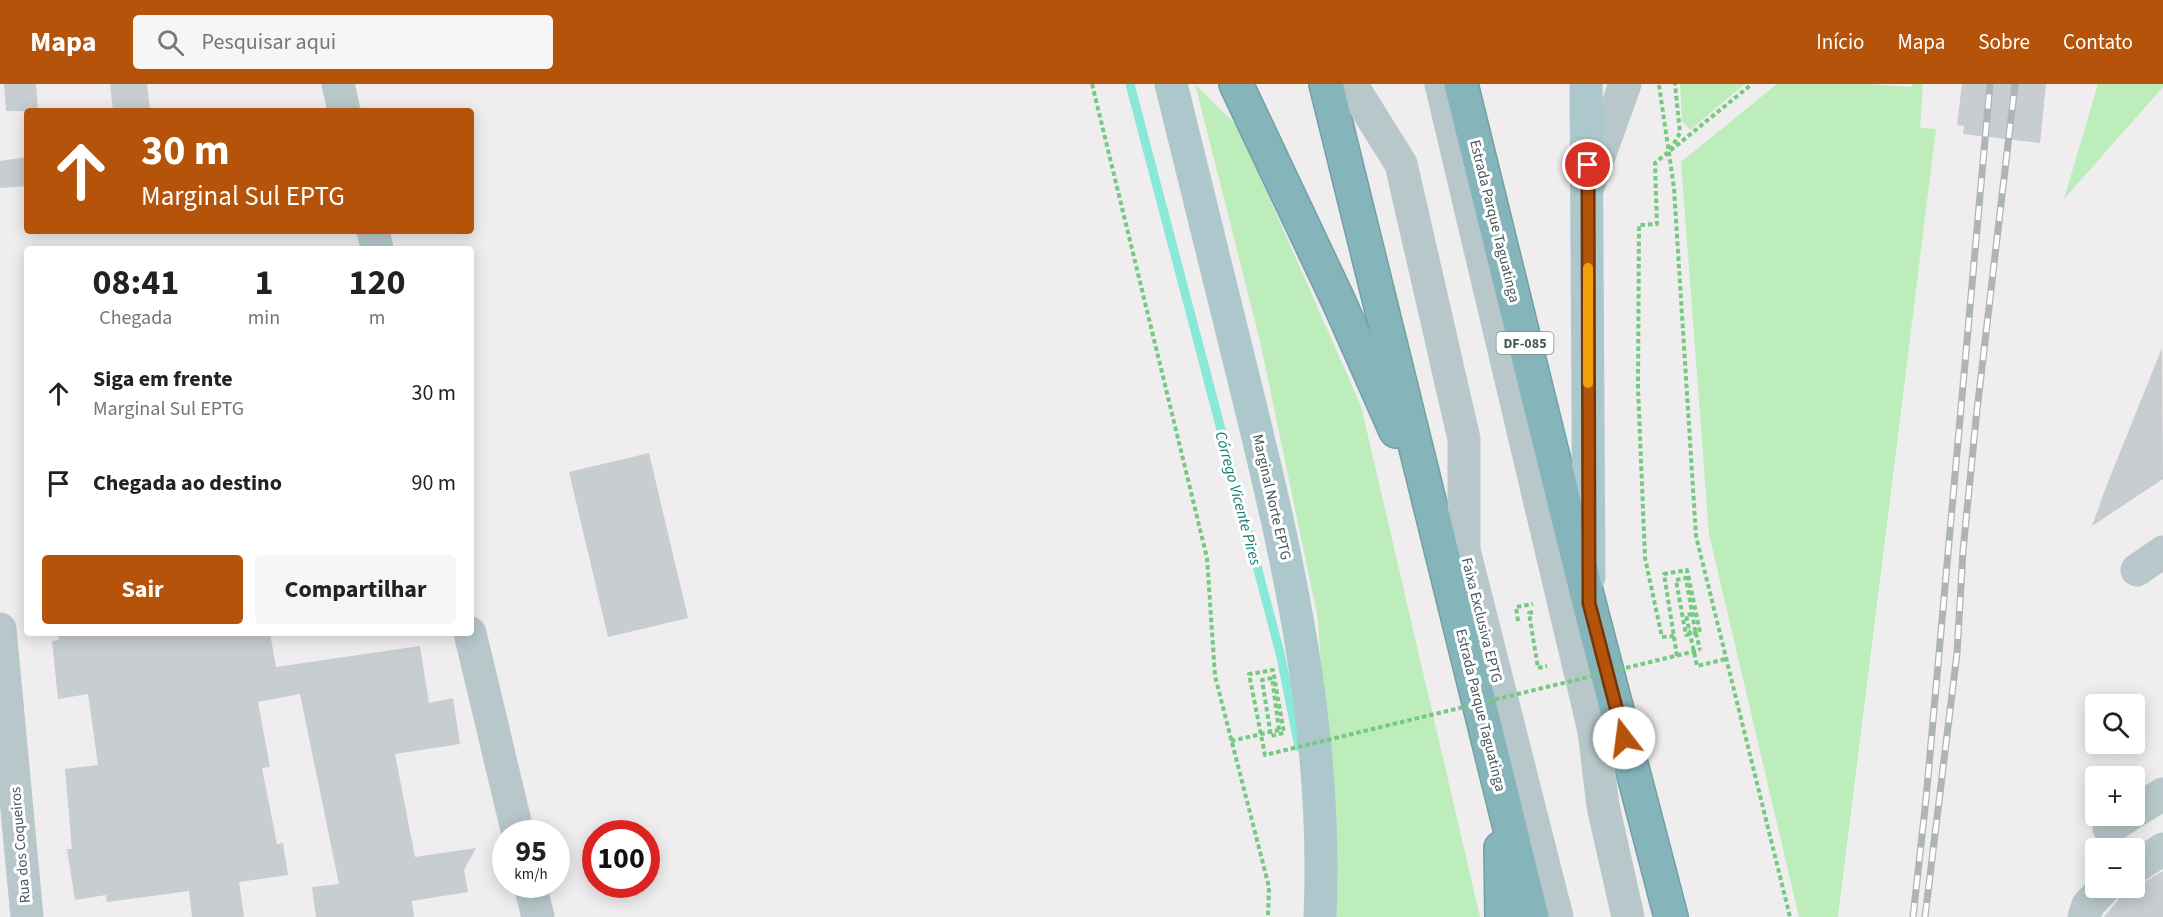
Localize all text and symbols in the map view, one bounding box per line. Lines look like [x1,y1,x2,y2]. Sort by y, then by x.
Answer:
search box [133,15,553,69]
text: Mapa [30,22,97,62]
icon: search [154,26,187,59]
text: Pesquisar aqui [202,26,336,58]
text: Início [1816,27,1864,57]
text: Mapa [1897,27,1945,57]
text: Sobre [1978,27,2030,57]
text: Contato [2063,27,2133,57]
text: 30 m [141,121,230,181]
icon: ahead [42,132,120,210]
street label: Estrada Parque Taguatinga [1464,138,1525,305]
pin [1562,139,1613,190]
icon: arrive [1571,148,1604,181]
text: Marginal Sul EPTG [141,177,345,216]
text: 08:41 [92,257,179,308]
text: 1 [254,257,273,308]
text: 120 [349,257,406,308]
text: Chegada [99,304,172,332]
text: min [248,304,280,332]
text: m [369,304,385,332]
road number: DF-085 [1496,332,1553,354]
text: Siga em frente [93,363,233,395]
icon: ahead [42,377,75,410]
text: 30 m [411,377,456,409]
text: Marginal Sul EPTG [93,395,244,423]
water label: Córrego Vicente Pires [1210,429,1267,568]
street label: Marginal Norte EPTG [1247,432,1296,562]
icon: arrive [42,467,75,500]
text: Chegada ao destino [93,467,282,499]
text: 90 m [411,467,456,499]
button: Sair [42,555,243,624]
button: Compartilhar [255,555,456,624]
street label: Faixa Exclusiva EPTG [1456,555,1507,685]
street label: Estrada Parque Taguatinga [1450,627,1511,794]
map controls [2085,694,2145,898]
button: search [2085,694,2145,754]
position arrow [1592,706,1656,770]
button: + [2085,766,2145,826]
street label: Rua dos Coqueiros [5,786,36,904]
speed limit sign: 100 [582,820,660,898]
text: 95 [515,830,547,873]
button: − [2085,838,2145,898]
text: km/h [514,864,548,885]

